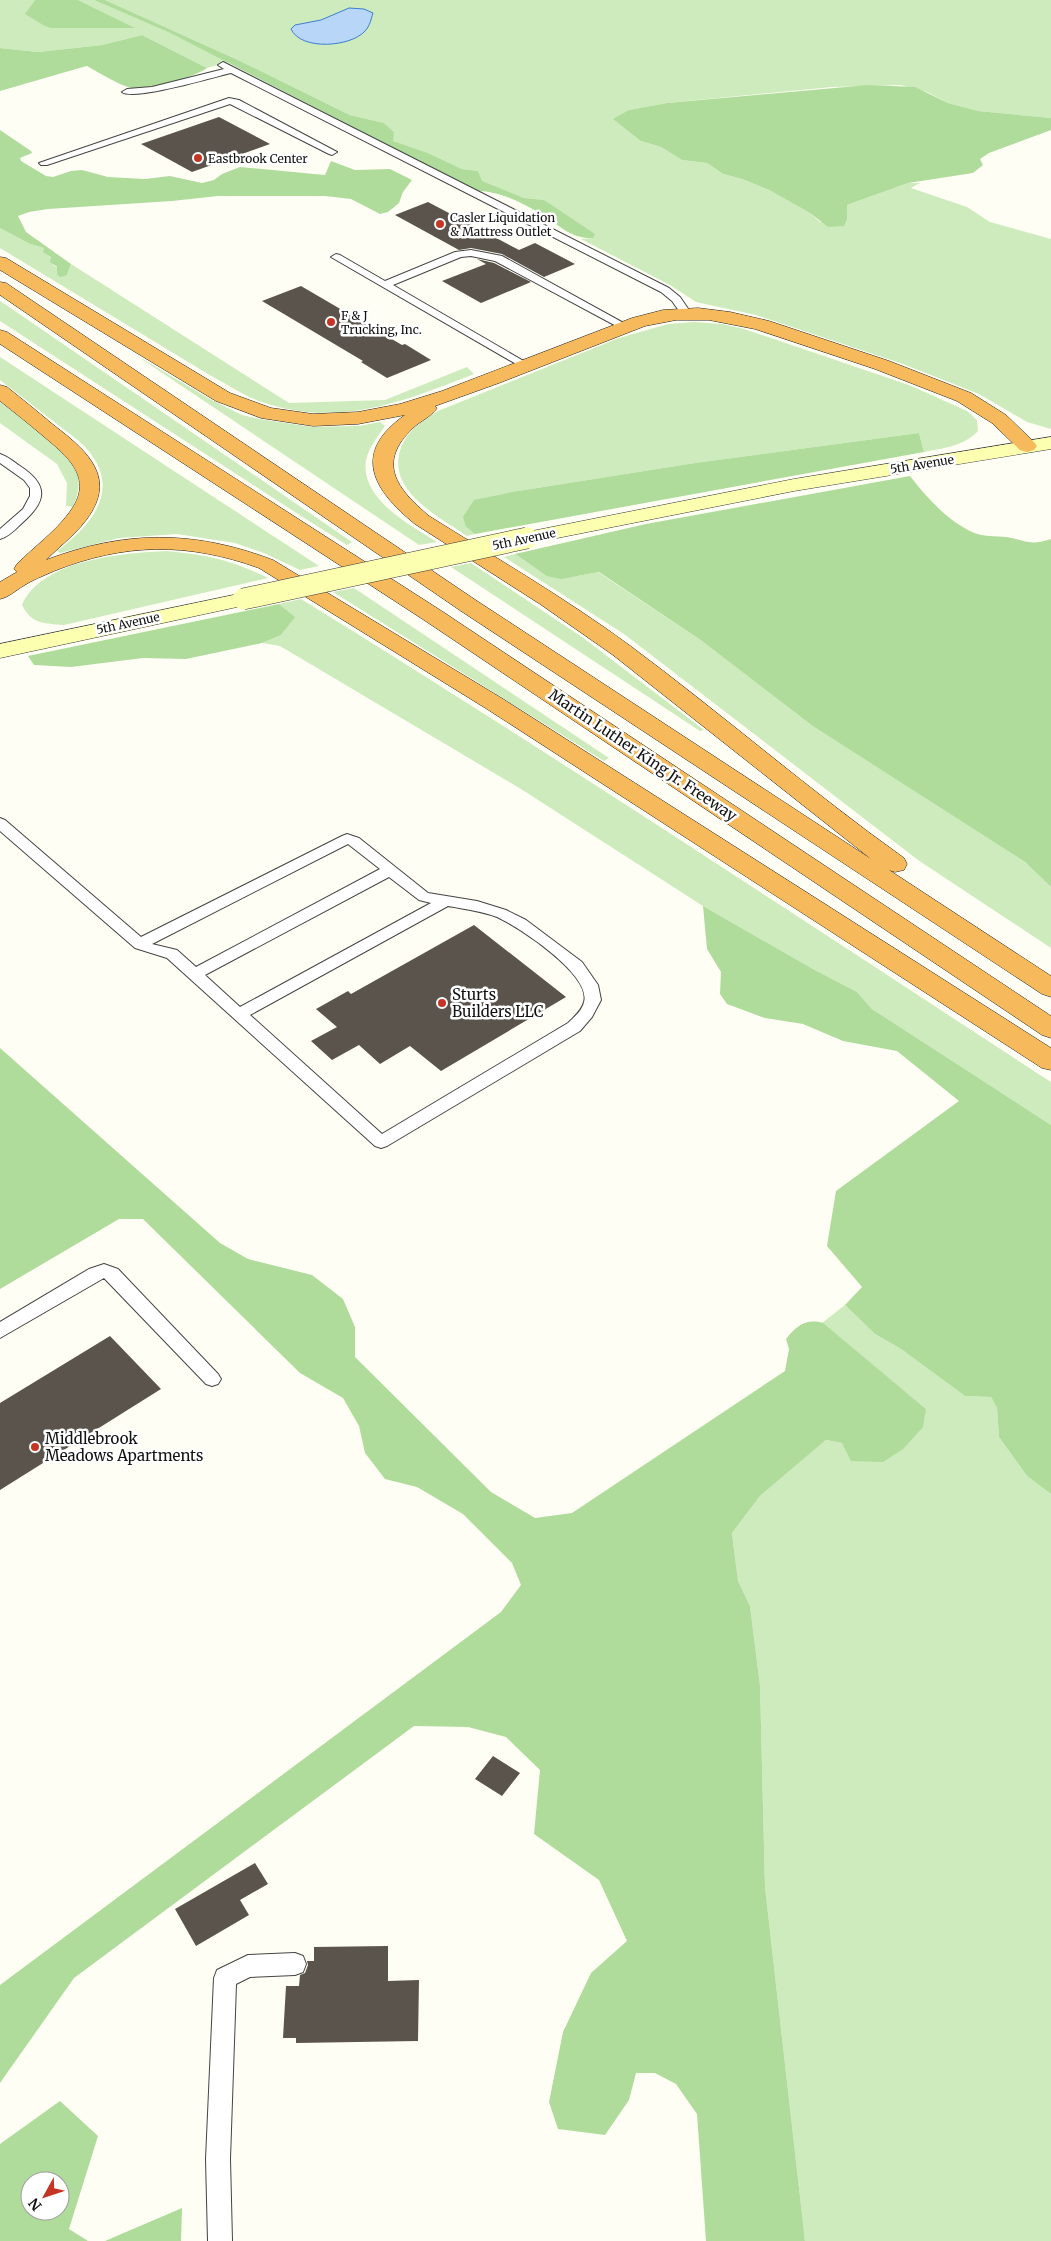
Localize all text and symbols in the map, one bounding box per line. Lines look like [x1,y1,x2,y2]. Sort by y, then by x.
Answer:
place label: Eastbrook Center [208,151,308,166]
marker: Eastbrook Center [192,152,204,164]
place label: Casler Liquidation & Mattress Outlet [450,210,555,239]
marker: Casler Liquidation & Mattress Outlet [434,218,446,230]
place label: F & J Trucking, Inc. [341,308,422,337]
marker: F & J Trucking, Inc. [325,316,337,328]
street label: 5th Avenue [889,452,955,476]
street label: 5th Avenue [491,525,557,553]
street label: 5th Avenue [95,609,161,637]
street label: Martin Luther King Jr. Freeway [545,685,741,825]
place label: Sturts Builders LLC [452,985,544,1021]
marker: Sturts Builders LLC [436,997,448,1009]
place label: Middlebrook Meadows Apartments [45,1429,203,1465]
marker: Middlebrook Meadows Apartments [29,1441,41,1453]
north arrow [20,2171,70,2221]
text: N [25,2194,45,2214]

